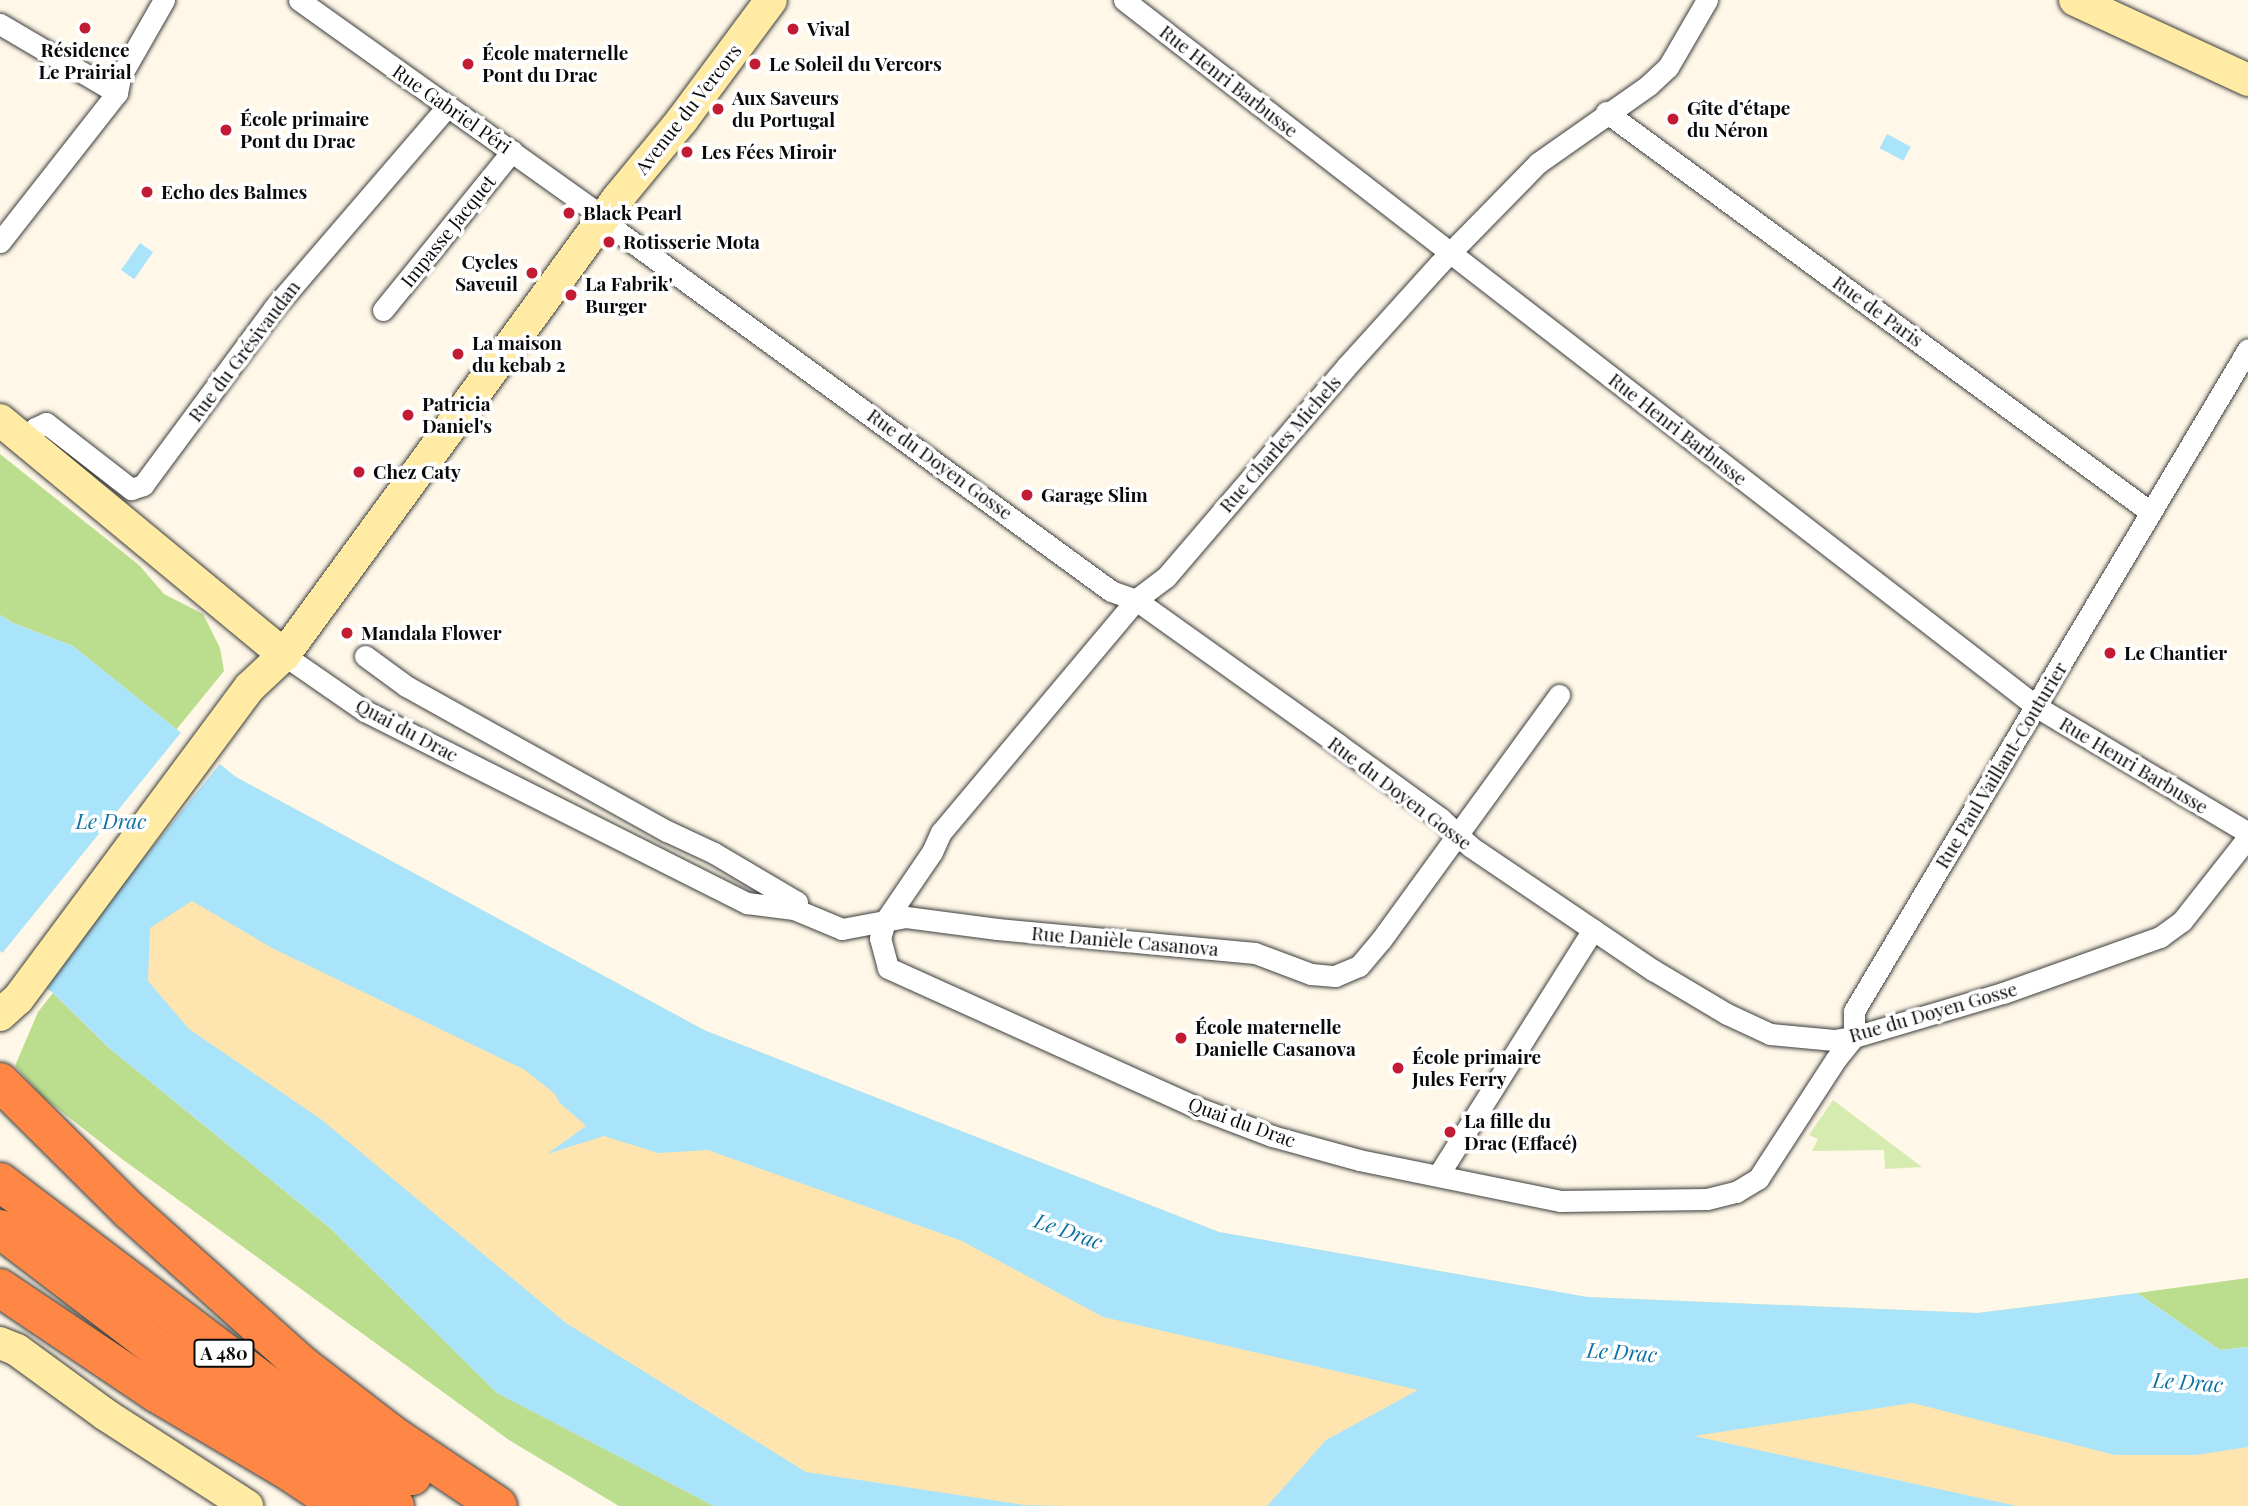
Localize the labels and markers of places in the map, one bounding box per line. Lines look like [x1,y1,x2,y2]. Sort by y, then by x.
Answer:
place label: Vival [807,18,850,40]
marker: Résidence Le Prairial [77,20,93,36]
marker: Vival [785,21,801,37]
place label: Résidence Le Prairial [38,39,132,83]
place label: École maternelle Pont du Drac [482,42,628,86]
place label: Le Soleil du Vercors [769,53,942,75]
marker: École maternelle Pont du Drac [460,56,476,72]
marker: Le Soleil du Vercors [747,56,763,72]
place label: Aux Saveurs du Portugal [732,87,839,131]
place label: Gîte d’étape du Néron [1687,97,1790,141]
marker: Aux Saveurs du Portugal [710,101,726,117]
place label: École primaire Pont du Drac [240,108,369,152]
marker: Gîte d’étape du Néron [1665,111,1681,127]
marker: École primaire Pont du Drac [218,122,234,138]
place label: Les Fées Miroir [701,141,836,163]
marker: Les Fées Miroir [679,144,695,160]
place label: Echo des Balmes [161,181,307,203]
marker: Echo des Balmes [139,184,155,200]
place label: Black Pearl [583,202,682,224]
marker: Black Pearl [561,205,577,221]
place label: Rotisserie Mota [623,231,760,253]
marker: Rotisserie Mota [601,234,617,250]
place label: Cycles Saveuil [455,251,518,295]
marker: Cycles Saveuil [524,265,540,281]
place label: La Fabrik' Burger [585,273,673,317]
marker: La Fabrik' Burger [563,287,579,303]
place label: La maison du kebab 2 [472,332,566,376]
marker: La maison du kebab 2 [450,346,466,362]
place label: Patricia Daniel's [422,393,492,437]
marker: Patricia Daniel's [400,407,416,423]
place label: Chez Caty [373,461,461,483]
marker: Chez Caty [351,464,367,480]
place label: Garage Slim [1041,484,1148,506]
marker: Garage Slim [1019,487,1035,503]
place label: Mandala Flower [361,622,502,644]
marker: Mandala Flower [339,625,355,641]
place label: Le Chantier [2124,642,2227,664]
marker: Le Chantier [2102,645,2118,661]
place label: École maternelle Danielle Casanova [1195,1016,1356,1060]
marker: École maternelle Danielle Casanova [1173,1030,1189,1046]
place label: École primaire Jules Ferry [1412,1046,1541,1090]
marker: École primaire Jules Ferry [1390,1060,1406,1076]
place label: La fille du Drac (Effacé) [1464,1110,1577,1154]
marker: La fille du Drac (Effacé) [1442,1124,1458,1140]

